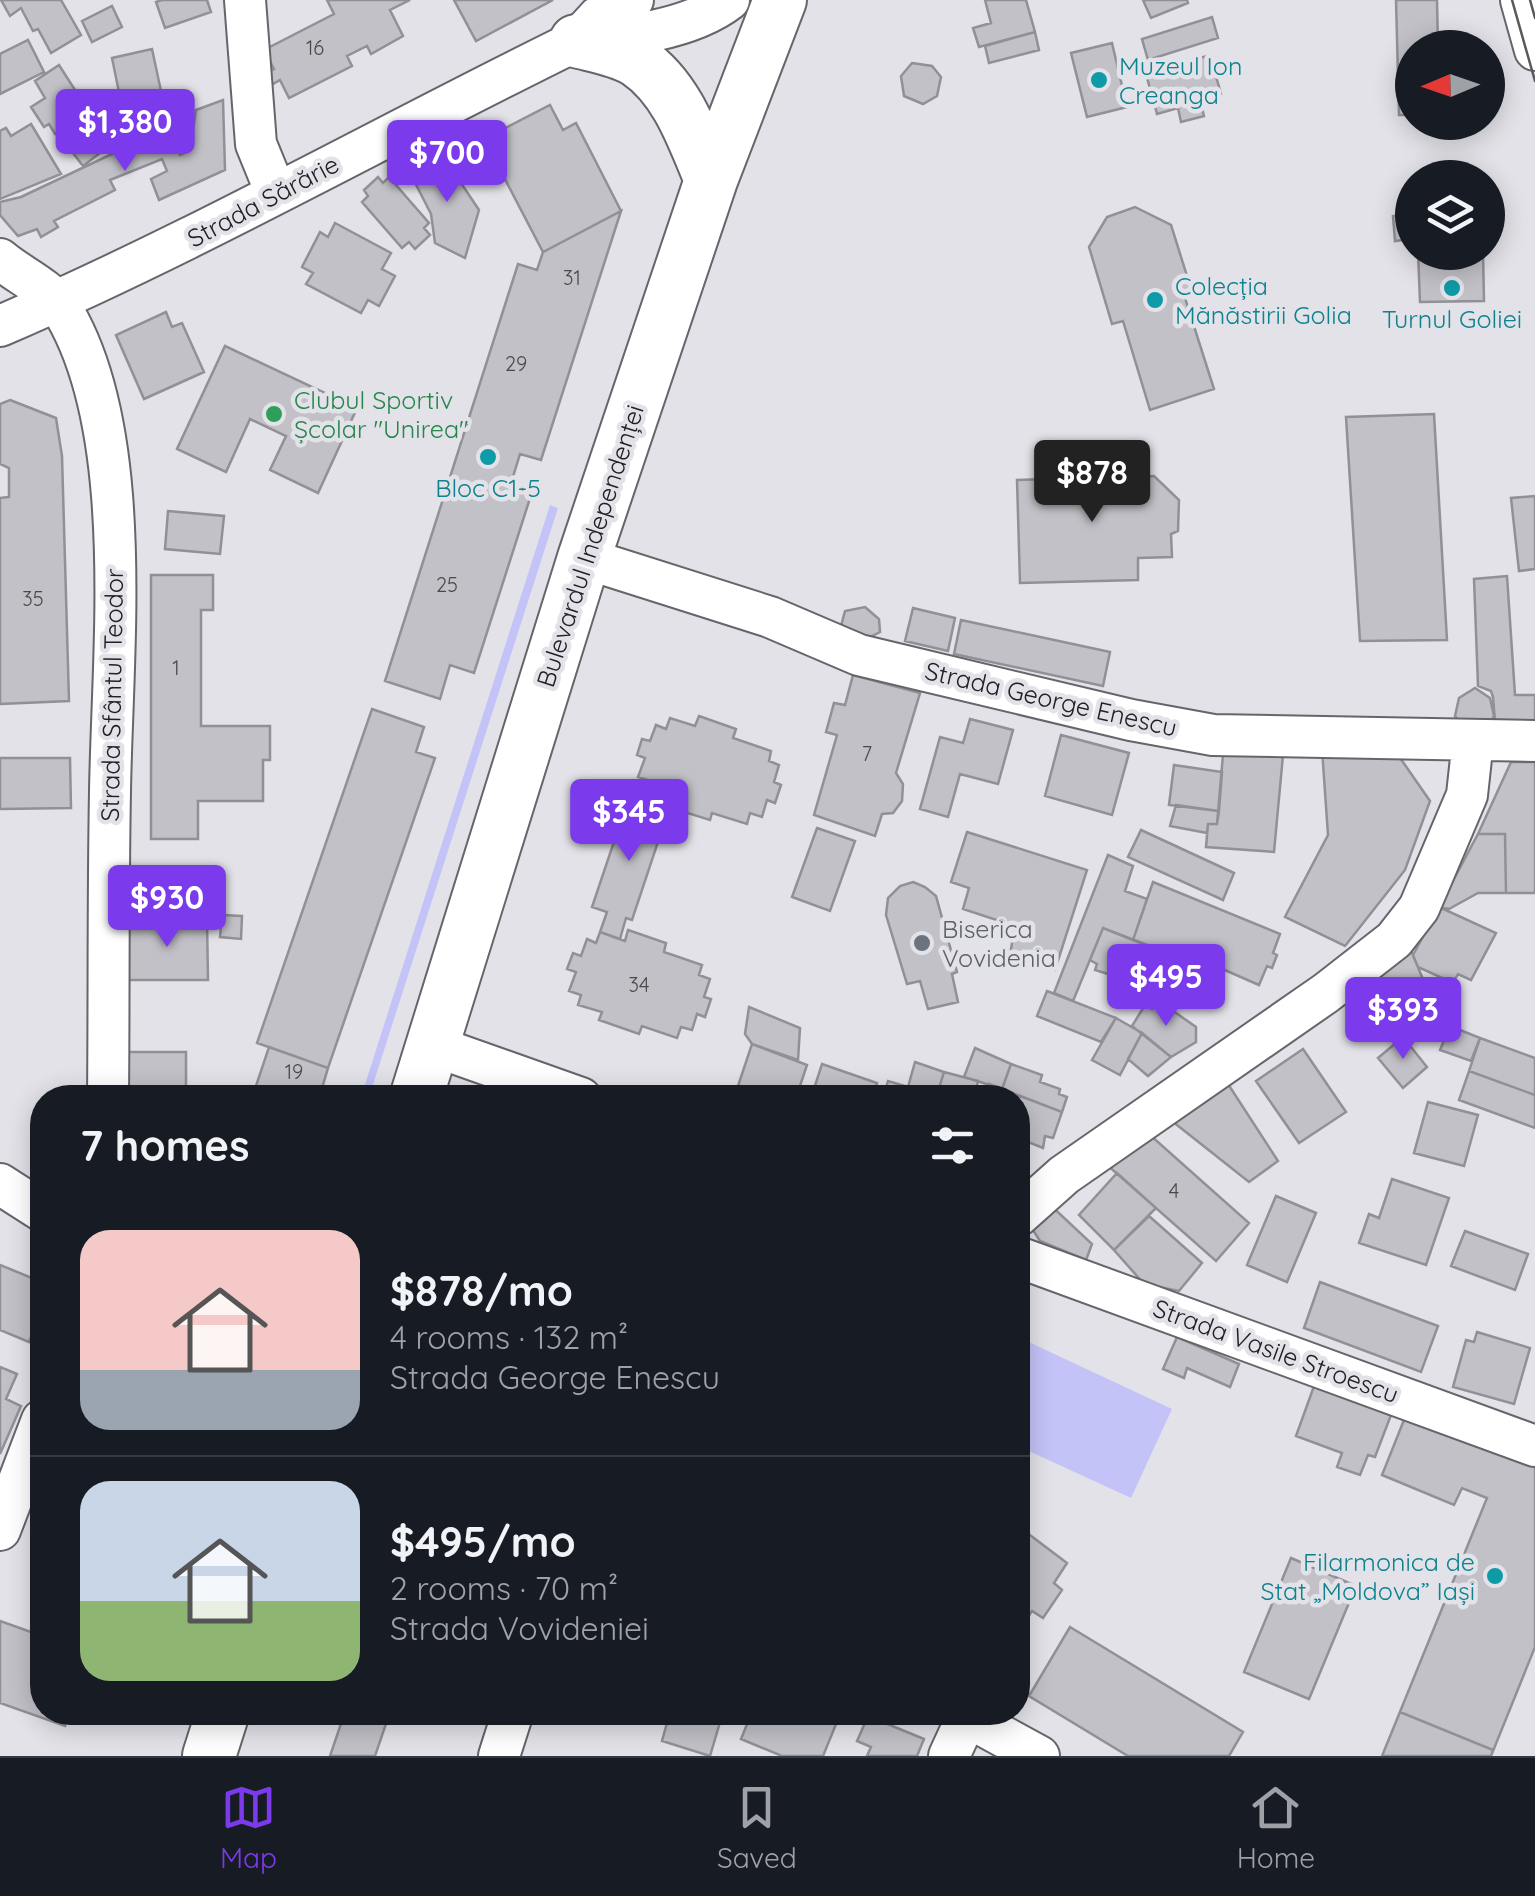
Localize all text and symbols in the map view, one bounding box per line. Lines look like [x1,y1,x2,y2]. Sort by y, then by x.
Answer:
north arrow [1395,30,1505,140]
map controls [1395,30,1505,270]
house number: 16 [306,35,324,60]
place label: Muzeul Ion Creanga [1119,50,1242,110]
marker: Muzeul Ion Creanga [1088,69,1110,91]
pin: $1,380 [44,89,206,174]
text: $1,380 [78,101,172,141]
pin: $700 [388,120,506,205]
text: $700 [409,132,485,172]
street label: Strada Sărărie [182,148,344,253]
button: layers [1395,160,1505,270]
house number: 31 [563,265,581,290]
place label: Colecția Mănăstirii Golia [1175,270,1352,330]
marker: Turnul Goliei [1441,277,1463,299]
marker: Colecția Mănăstirii Golia [1144,289,1166,311]
place label: Turnul Goliei [1382,303,1522,334]
house number: 29 [505,351,527,376]
place label: Clubul Sportiv Școlar "Unirea" [294,384,469,444]
street label: Bulevardul Independenței [529,401,650,691]
marker: Clubul Sportiv Școlar "Unirea" [263,403,285,425]
pin: $878 [1033,440,1151,525]
marker: Bloc C1-5 [477,446,499,468]
text: $878 [1056,452,1128,492]
place label: Bloc C1-5 [435,472,541,503]
street label: Strada Sfântul Teodor [94,568,129,822]
house number: 25 [436,572,458,597]
house number: 35 [22,586,44,611]
street label: Strada George Enescu [922,654,1180,743]
house number: 1 [172,655,180,680]
house number: 7 [862,741,872,766]
pin: $345 [570,779,688,864]
text: $345 [592,791,666,831]
pin: $930 [108,865,226,950]
text: $930 [130,877,204,917]
place label: Biserica Vovidenia [942,913,1056,973]
marker: Biserica Vovidenia [911,932,933,954]
pin: $495 [1107,944,1225,1029]
text: $495 [1129,956,1203,996]
house number: 34 [628,972,650,997]
pin: $393 [1344,977,1462,1062]
text: $393 [1367,989,1439,1029]
house number: 19 [285,1059,303,1084]
icon: filters [925,1118,980,1173]
text: 7 homes [80,1119,249,1172]
house number: 4 [1169,1178,1179,1203]
text: $878/mo [390,1264,573,1317]
icon: home [160,1270,280,1390]
street label: Strada Vasile Stroescu [1149,1292,1403,1409]
text: 4 rooms · 132 m² [390,1317,628,1357]
text: Strada George Enescu [390,1357,720,1397]
text: $495/mo [390,1515,576,1568]
icon: home [160,1521,280,1641]
place label: Filarmonica de Stat „Moldova” Iași [1260,1546,1475,1606]
marker: Filarmonica de Stat „Moldova” Iași [1484,1565,1506,1587]
text: 2 rooms · 70 m² [390,1568,618,1608]
text: Strada Vovideniei [390,1608,649,1648]
tab: Map [220,1780,277,1875]
tab: Saved [717,1780,797,1875]
tab: Home [1237,1780,1315,1875]

